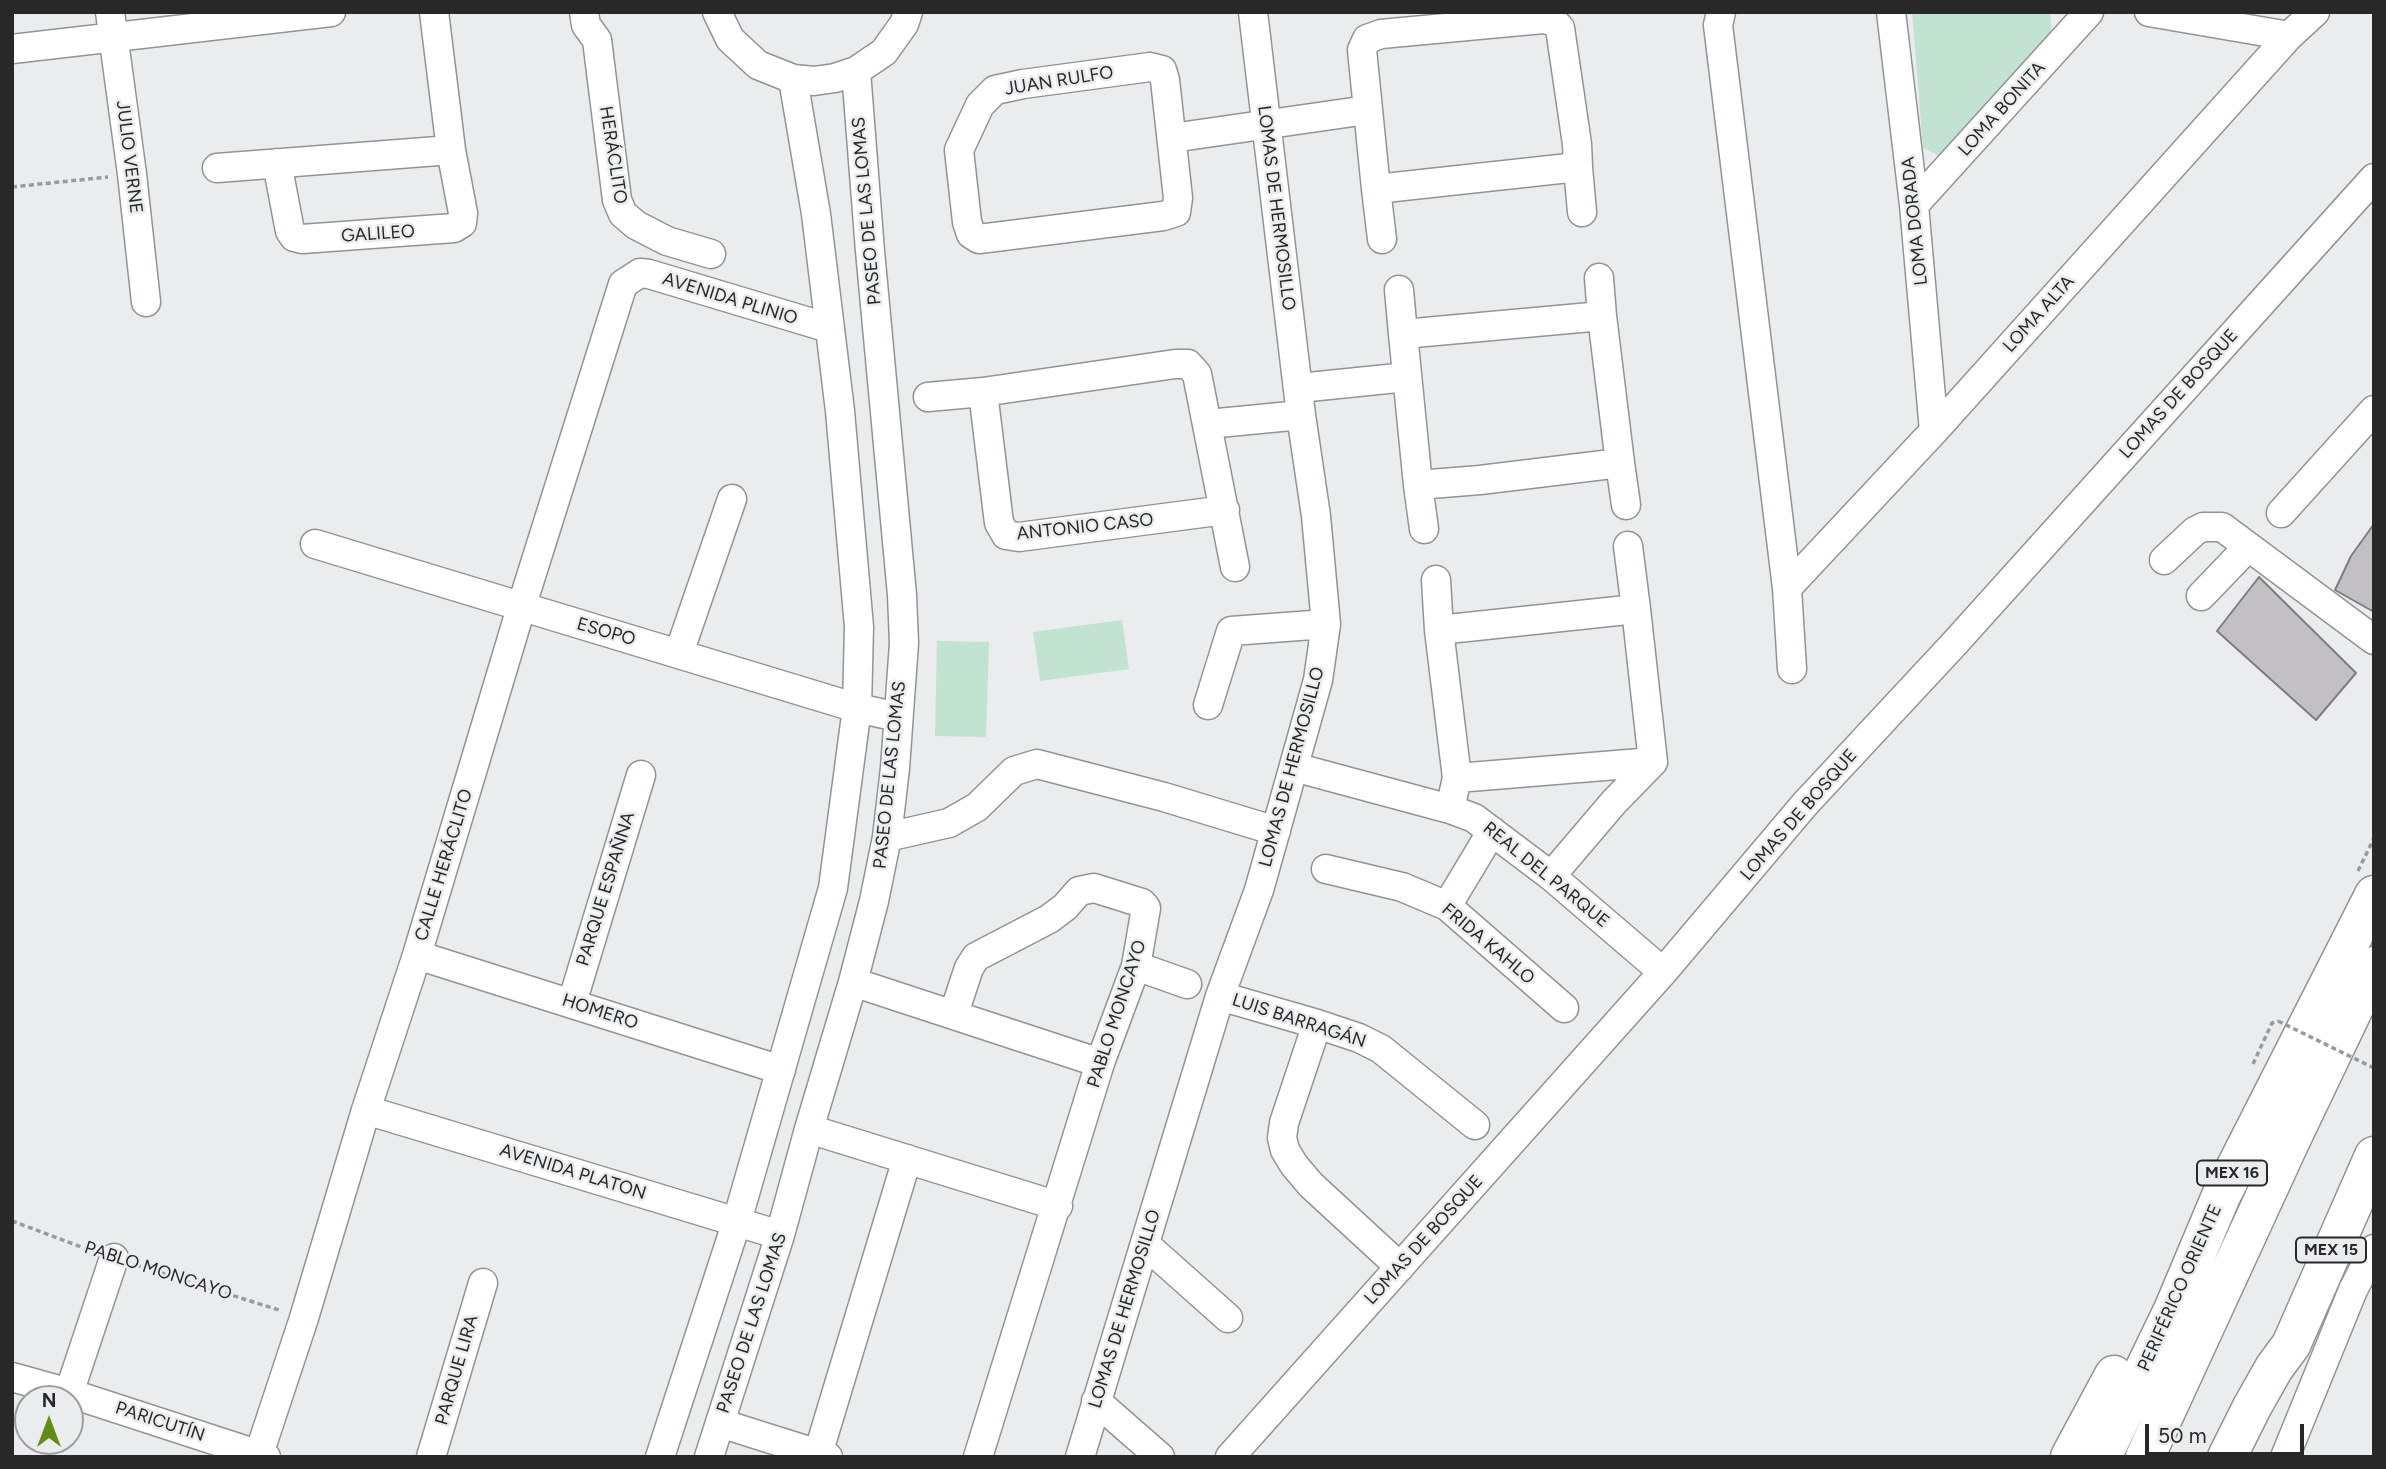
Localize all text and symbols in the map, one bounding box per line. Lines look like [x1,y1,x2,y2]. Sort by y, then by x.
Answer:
street label: LOMA BONITA [1954,57,2050,161]
street label: JUAN RULFO [1003,62,1115,100]
street label: JULIO VERNE [111,99,147,215]
street label: LOMAS DE HERMOSILLO [1253,104,1299,312]
street label: HERÁCLITO [595,105,631,205]
street label: PASEO DE LAS LOMAS [848,116,886,306]
street label: LOMA DORADA [1898,156,1932,286]
street label: GALILEO [340,221,416,247]
street label: AVENIDA PLINIO [660,268,800,330]
street label: LOMA ALTA [1999,271,2079,357]
street label: LOMAS DE BOSQUE [2115,325,2243,463]
street label: ANTONIO CASO [1016,509,1154,545]
street label: ESOPO [574,613,638,651]
street label: LOMAS DE HERMOSILLO [1255,665,1329,869]
street label: PASEO DE LAS LOMAS [869,680,911,870]
street label: LOMAS DE BOSQUE [1736,745,1862,885]
street label: CALLE HERÁCLITO [411,786,477,944]
street label: PARQUE ESPAÑNA [572,809,640,969]
street label: REAL DEL PARQUE [1479,818,1613,932]
street label: FRIDA KAHLO [1437,899,1539,989]
street label: PABLO MONCAYO [1083,937,1151,1091]
street label: LUIS BARRAGÁN [1229,989,1369,1053]
street label: HOMERO [559,990,641,1034]
street label: AVENIDA PLATON [497,1139,649,1205]
road number: MEX 16 [2197,1161,2267,1186]
street label: LOMAS DE BOSQUE [1360,1171,1488,1309]
street label: PERIFÉRICO ORIENTE [2133,1201,2227,1375]
street label: LOMAS DE HERMOSILLO [1085,1207,1165,1411]
street label: PASEO DE LAS LOMAS [713,1230,791,1416]
street label: PABLO MONCAYO [81,1237,235,1305]
road number: MEX 15 [2296,1238,2366,1262]
street label: PARQUE LIRA [431,1312,483,1428]
north arrow [14,1385,84,1455]
text: N [42,1389,56,1412]
street label: PARICUTÍN [112,1397,208,1447]
scale bar [2148,1410,2307,1454]
text: 50 m [2158,1423,2207,1448]

